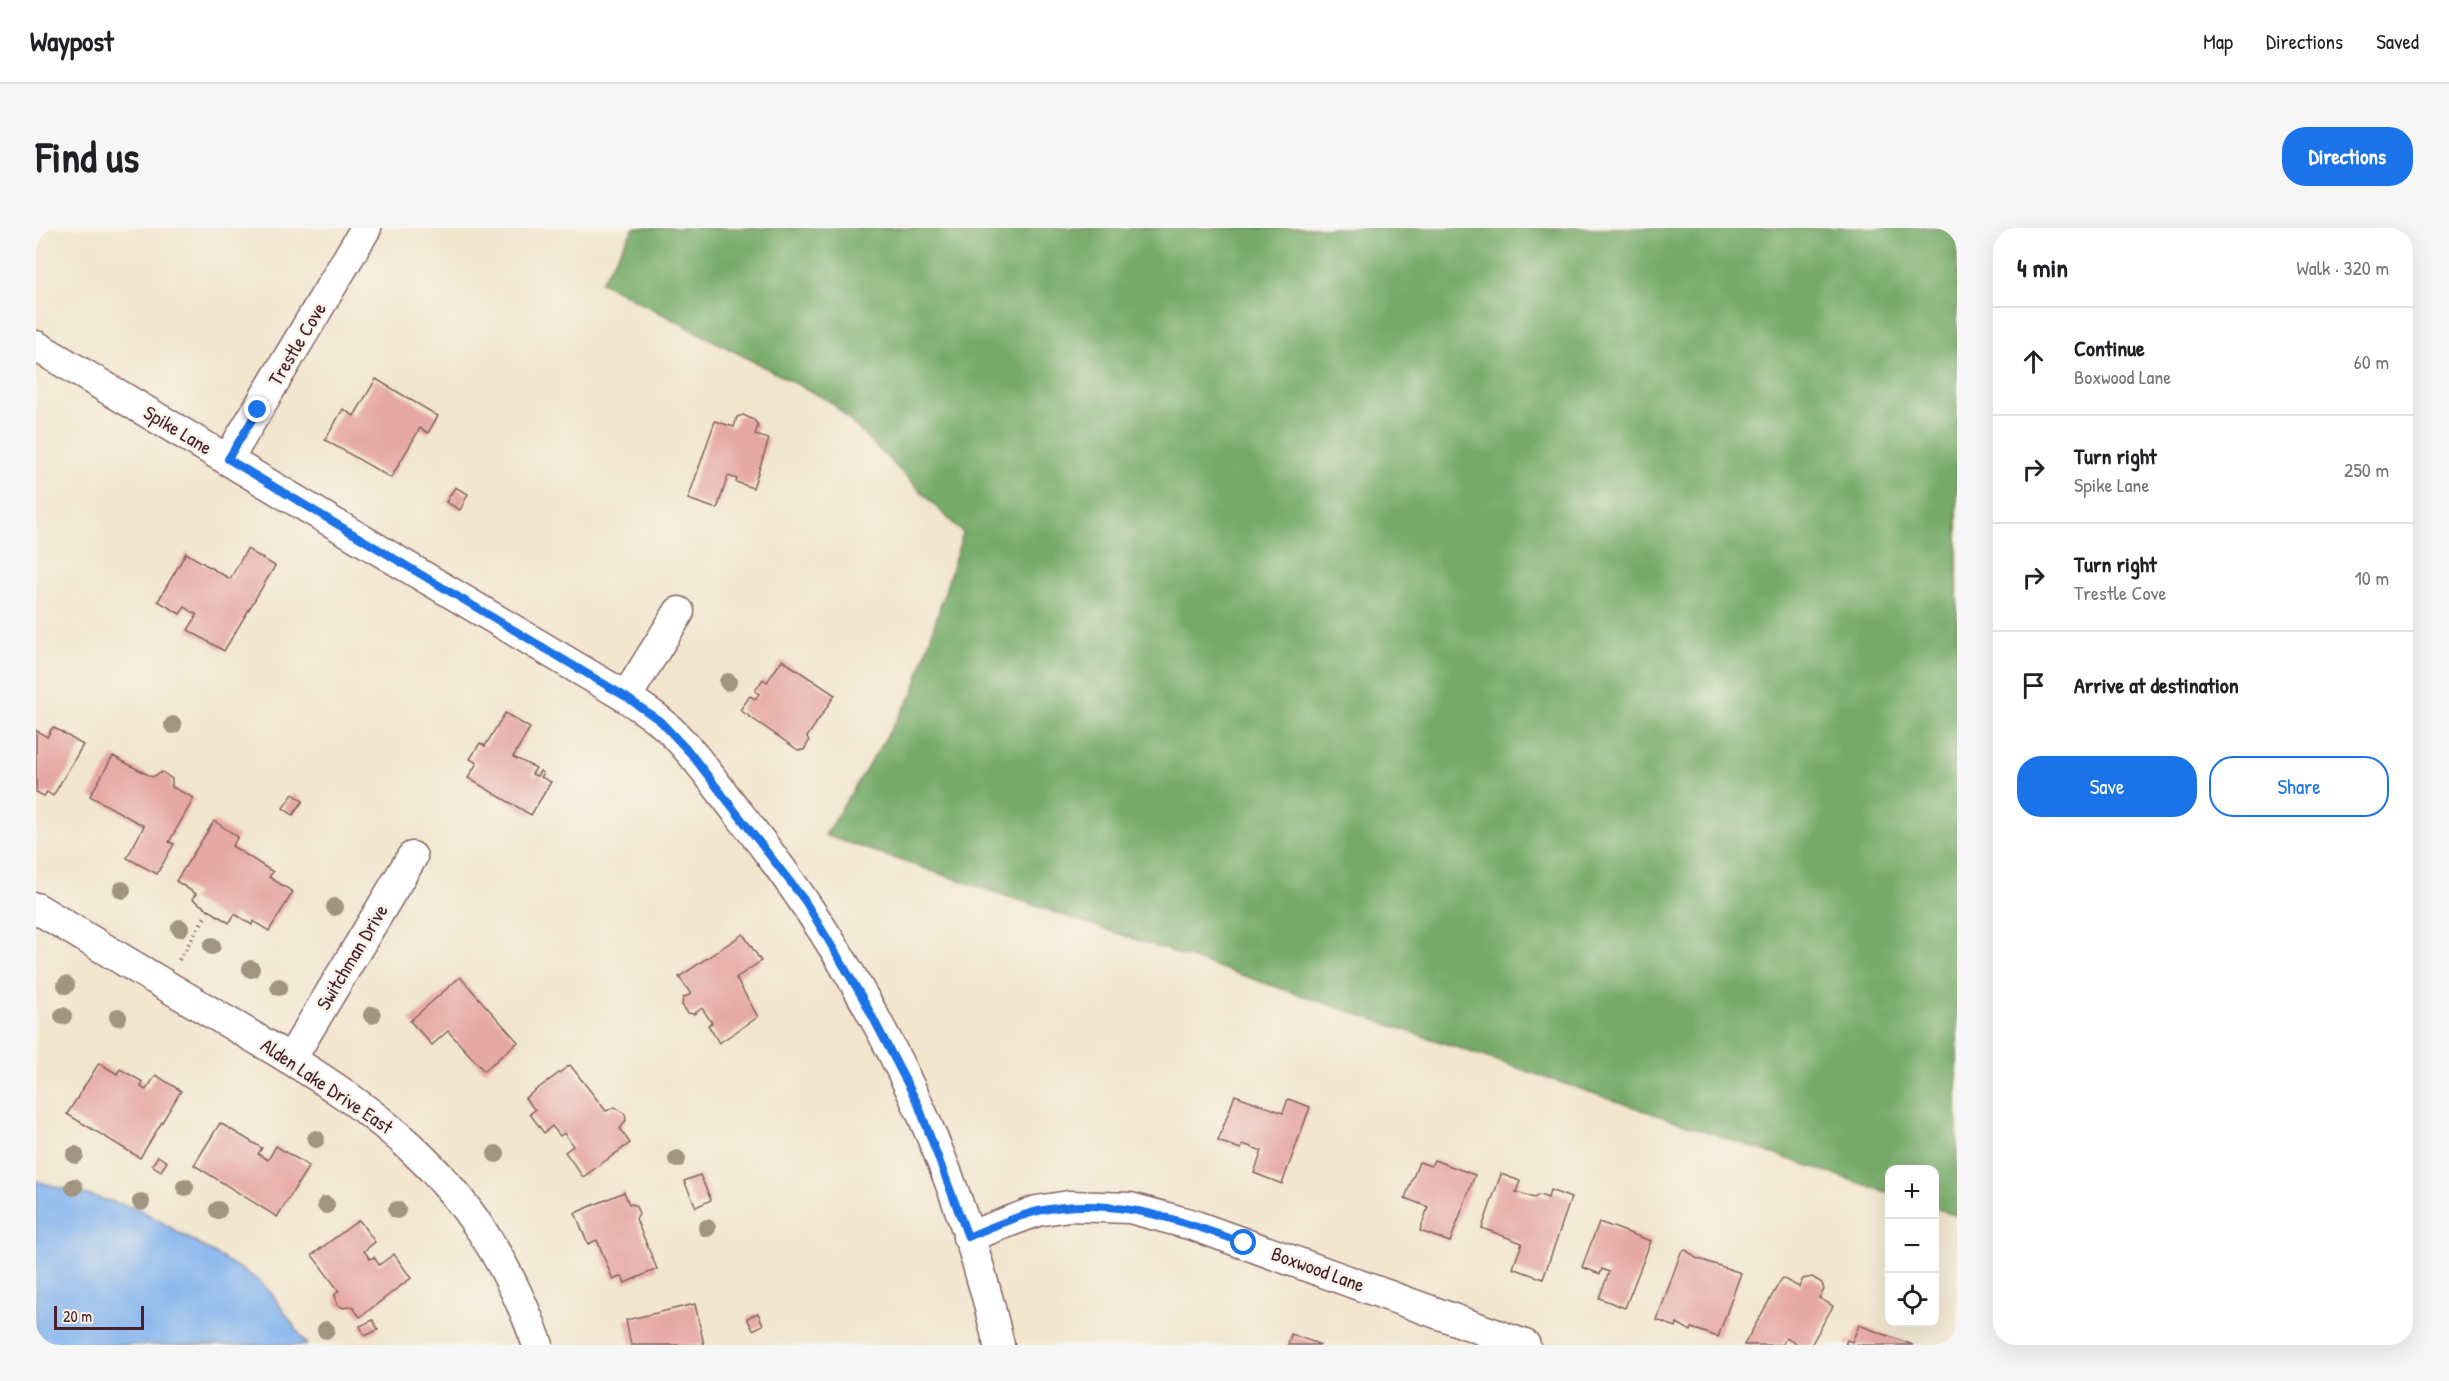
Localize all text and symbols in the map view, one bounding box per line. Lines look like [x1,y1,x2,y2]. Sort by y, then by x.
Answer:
text: Waypost [30,22,114,60]
text: Map [2203,27,2233,56]
text: Directions [2266,27,2343,56]
text: Saved [2376,27,2419,56]
button: Directions [2282,127,2413,186]
text: Find us [36,128,139,185]
text: 4 min [2017,250,2068,285]
text: Walk · 320 m [2297,254,2389,281]
street label: Trestle Cove [261,297,332,390]
text: Continue [2074,333,2145,363]
icon: ahead [2017,345,2050,378]
text: 60 m [2354,348,2389,375]
text: Boxwood Lane [2074,363,2171,390]
route end [244,396,270,422]
street label: Spike Lane [139,399,218,461]
text: Turn right [2074,441,2157,471]
icon: right [2017,453,2050,486]
text: 250 m [2344,456,2389,483]
text: Spike Lane [2074,471,2149,498]
text: Turn right [2074,549,2157,579]
icon: right [2017,561,2050,594]
text: 10 m [2355,564,2389,591]
text: Trestle Cove [2074,579,2166,606]
icon: arrive [2017,669,2050,702]
text: Arrive at destination [2074,670,2239,700]
button: Save [2017,756,2197,817]
button: Share [2209,756,2389,817]
street label: Switchman Drive [309,899,394,1015]
street label: Alden Lake Drive East [256,1031,400,1140]
map controls [1885,1165,1939,1327]
button: + [1885,1165,1939,1219]
button: − [1885,1219,1939,1273]
route start [1230,1229,1256,1255]
street label: Boxwood Lane [1268,1239,1368,1298]
button: locate [1885,1273,1939,1327]
scale bar [54,1303,144,1330]
text: 20 m [63,1305,92,1327]

